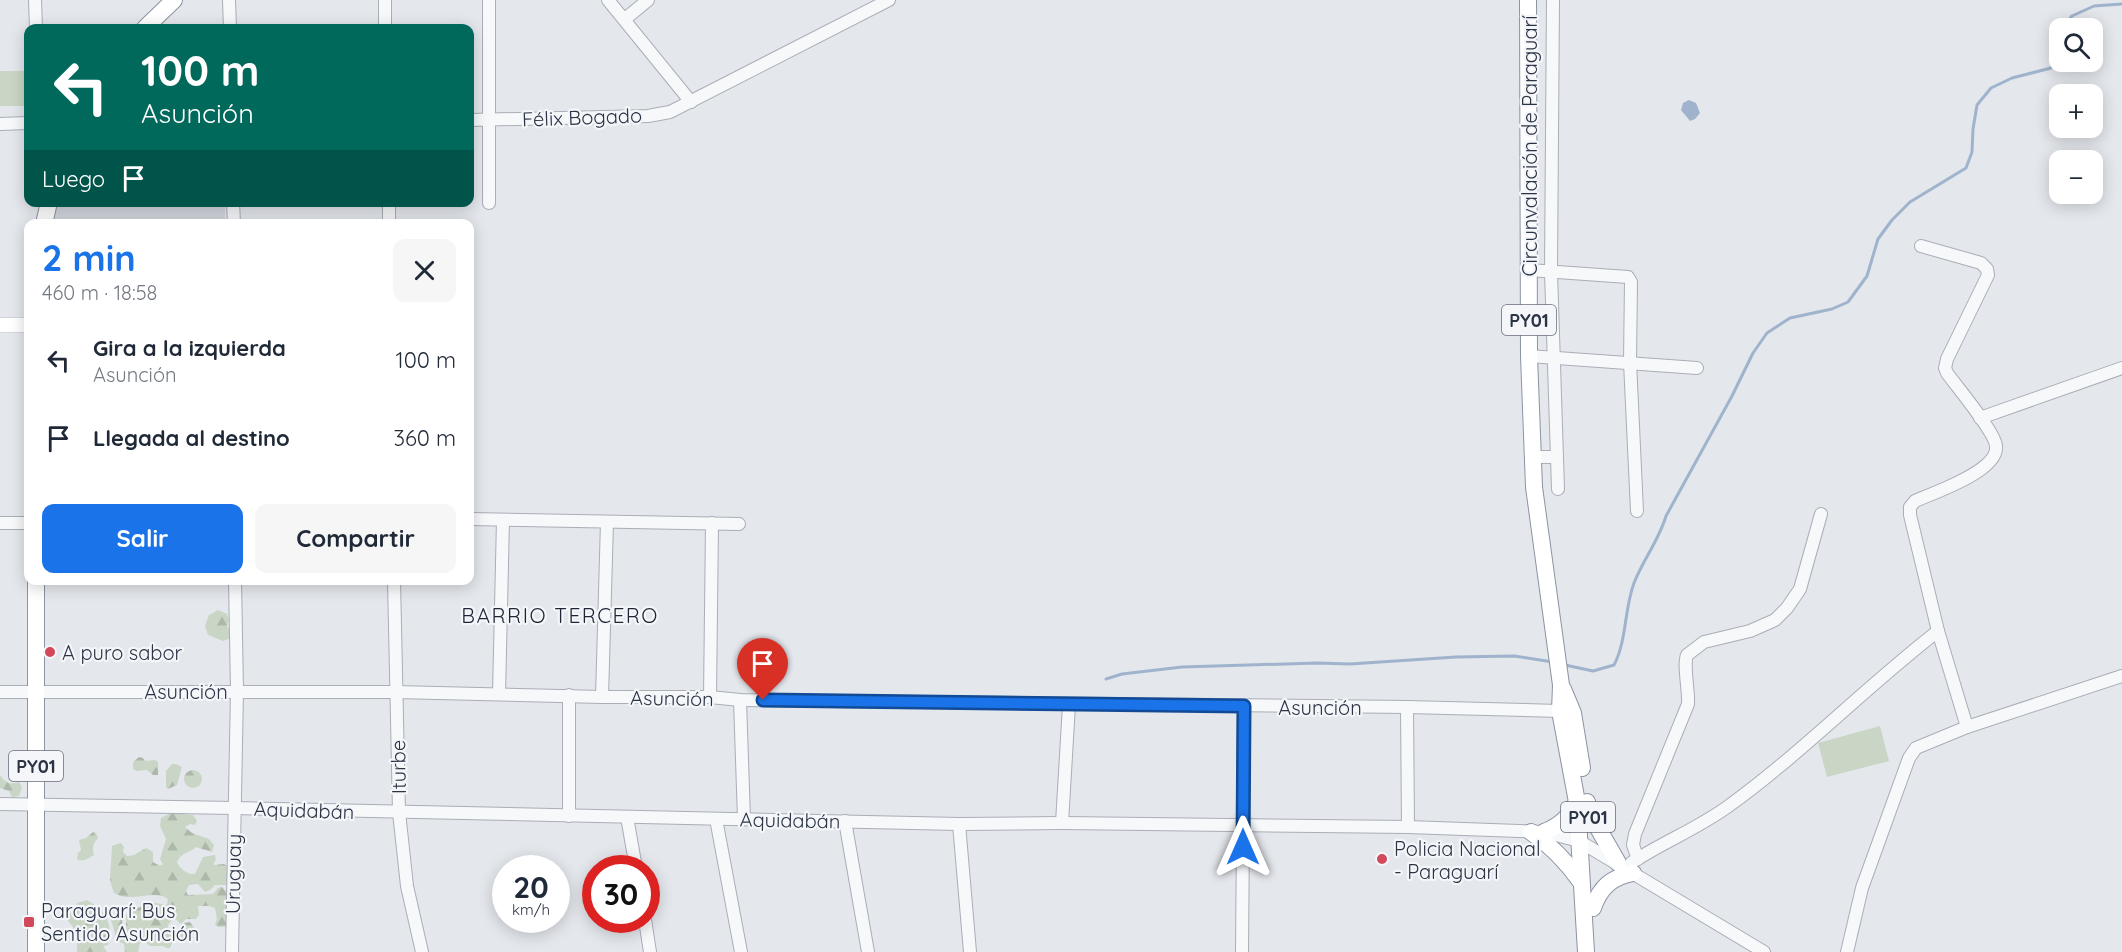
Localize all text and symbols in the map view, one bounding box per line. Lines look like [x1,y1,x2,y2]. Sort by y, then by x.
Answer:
street label: Circunvalación de Paraguarí [1517,15,1542,277]
map controls [2049,18,2103,204]
button: search [2049,18,2103,72]
text: 100 m [141,44,259,97]
icon: left [42,48,120,126]
button: + [2049,84,2103,138]
text: Asunción [141,96,254,130]
street label: Félix Bogado [522,102,642,132]
button: − [2049,150,2103,204]
icon: arrive [117,162,150,195]
text: Luego [42,165,105,193]
text: 2 min [42,235,136,280]
button: close [393,239,456,302]
text: 460 m · 18:58 [42,280,157,305]
road number: PY01 [1502,305,1556,335]
text: Gira a la izquierda [93,334,286,362]
icon: left [42,344,75,377]
text: 100 m [396,346,456,374]
text: Asunción [93,362,177,387]
icon: arrive [42,422,75,455]
text: Llegada al destino [93,424,290,452]
text: 360 m [393,424,456,452]
button: Salir [42,504,243,573]
button: Compartir [255,504,456,573]
district label: BARRIO TERCERO [461,602,659,628]
pin [737,638,788,700]
place label: A puro sabor [62,640,183,665]
marker: A puro sabor [43,645,57,659]
icon: arrive [746,647,779,680]
street label: Asunción [144,679,228,704]
street label: Asunción [630,685,714,711]
street label: Asunción [1278,695,1362,720]
street label: Iturbe [385,740,411,794]
road number: PY01 [9,751,63,781]
street label: Aquidabán [253,796,355,824]
road number: PY01 [1561,802,1615,832]
street label: Aquidabán [739,807,841,833]
position arrow [1211,815,1275,879]
street label: Uruguay [220,834,246,914]
place label: Policia Nacional - Paraguarí [1394,836,1541,884]
marker: Policia Nacional - Paraguarí [1375,852,1389,866]
speed limit sign: 30 [582,855,660,933]
text: 20 [513,868,549,906]
place label: Paraguarí: Bus Sentido Asunción [41,898,199,946]
text: km/h [512,900,550,919]
marker: Paraguarí: Bus Sentido Asunción [22,915,36,929]

